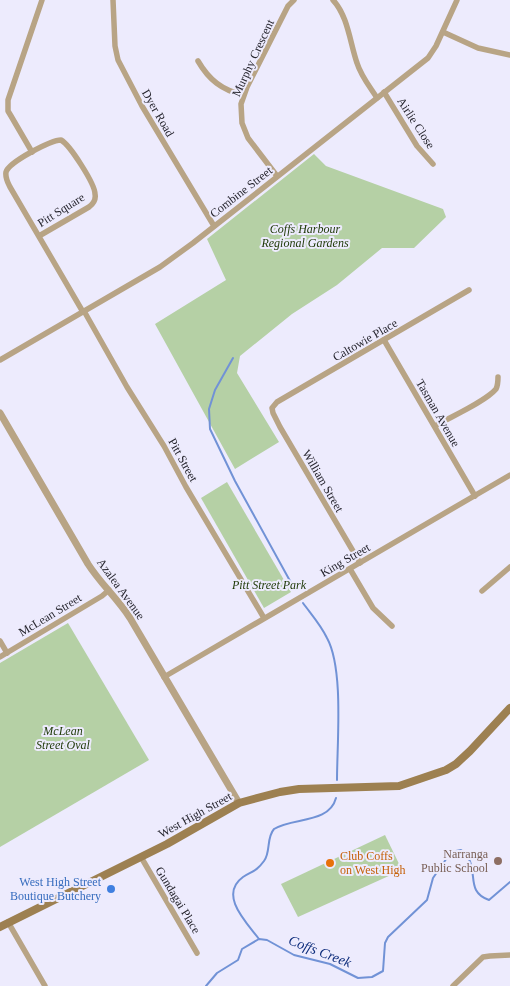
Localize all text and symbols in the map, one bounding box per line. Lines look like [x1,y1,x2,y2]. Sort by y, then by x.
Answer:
street label: Murphy Crescent [229,17,277,99]
street label: Dyer Road [139,87,177,139]
street label: Airlie Close [394,95,438,151]
street label: Combine Street [207,163,275,221]
street label: Pitt Square [35,190,87,230]
park label: Coffs Harbour Regional Gardens [260,222,349,250]
street label: Caltowie Place [330,316,400,364]
street label: Tasman Avenue [413,377,463,449]
street label: Pitt Street [165,436,201,485]
street label: William Street [299,447,347,515]
street label: King Street [318,540,373,580]
street label: Azalea Avenue [94,556,148,622]
park label: Pitt Street Park [231,578,307,592]
street label: McLean Street [16,590,85,639]
park label: McLean Street Oval [36,724,91,752]
street label: West High Street [156,789,235,841]
place label: Narranga Public School [421,847,489,875]
place label: Club Coffs on West High [340,849,405,877]
marker: Narranga Public School [492,855,504,867]
marker: Club Coffs on West High [324,857,336,869]
street label: Gundagai Place [153,864,203,936]
place label: West High Street Boutique Butchery [10,875,102,903]
marker: West High Street Boutique Butchery [105,883,117,895]
water label: Coffs Creek [286,933,354,971]

